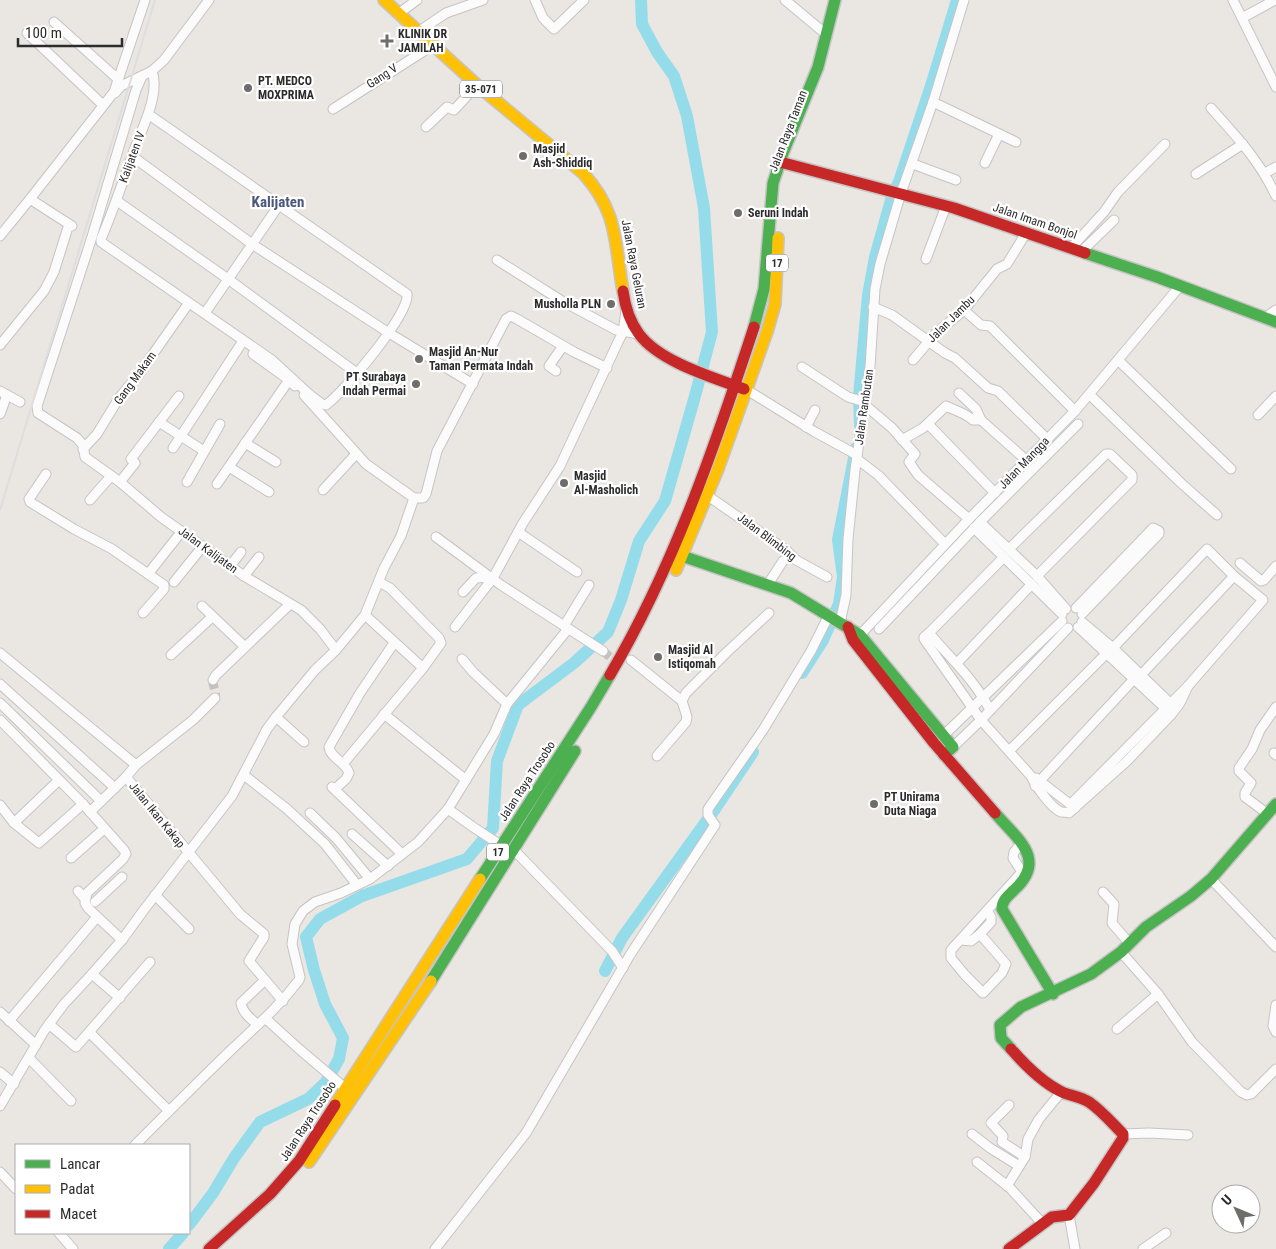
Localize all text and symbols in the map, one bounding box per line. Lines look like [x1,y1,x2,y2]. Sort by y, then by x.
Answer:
scale bar [18,15,121,47]
text: 100 m [25,24,62,42]
place label: KLINIK DR JAMILAH [398,27,447,55]
marker: KLINIK DR JAMILAH [380,34,394,48]
street label: Gang V [364,61,400,91]
place label: PT. MEDCO MOXPRIMA [258,74,315,102]
road number: 35-071 [460,80,502,98]
marker: PT. MEDCO MOXPRIMA [242,82,254,94]
street label: Jalan Raya Taman [766,88,810,174]
street label: Kalijaten IV [116,129,148,185]
place label: Masjid Ash-Shiddiq [533,142,592,170]
marker: Masjid Ash-Shiddiq [517,150,529,162]
district label: Kalijaten [252,193,304,211]
street label: Jalan Imam Bonjol [991,200,1079,242]
place label: Seruni Indah [748,206,809,220]
marker: Seruni Indah [732,207,744,219]
street label: Jalan Raya Geluran [619,218,650,310]
road number: 17 [766,254,788,272]
street label: Jalan Jambu [925,292,978,345]
place label: Musholla PLN [534,297,601,311]
marker: Musholla PLN [605,298,617,310]
place label: Masjid An-Nur Taman Permata Indah [429,345,533,373]
street label: Gang Makam [111,349,159,407]
marker: Masjid An-Nur Taman Permata Indah [413,353,425,365]
street label: Jalan Rambutan [852,368,876,446]
place label: PT Surabaya Indah Permai [343,370,406,398]
marker: PT Surabaya Indah Permai [410,378,422,390]
street label: Jalan Mangga [996,434,1052,492]
place label: Masjid Al-Masholich [574,469,638,497]
marker: Masjid Al-Masholich [558,477,570,489]
street label: Jalan Blimbing [735,510,799,564]
street label: Jalan Kalijaten [176,524,241,576]
place label: Masjid Al Istiqomah [668,643,716,671]
marker: Masjid Al Istiqomah [652,651,664,663]
street label: Jalan Raya Trosobo [496,738,558,824]
street label: Jalan Ikan Kakap [126,779,188,851]
place label: PT Unirama Duta Niaga [884,790,940,818]
marker: PT Unirama Duta Niaga [868,798,880,810]
road number: 17 [487,844,509,860]
street label: Jalan Raya Trosobo [277,1078,339,1164]
legend [15,1144,190,1234]
text: Lancar [60,1155,101,1173]
text: Padat [60,1180,94,1198]
north arrow [1211,1184,1261,1234]
text: U [1218,1192,1235,1208]
text: Macet [60,1205,97,1223]

